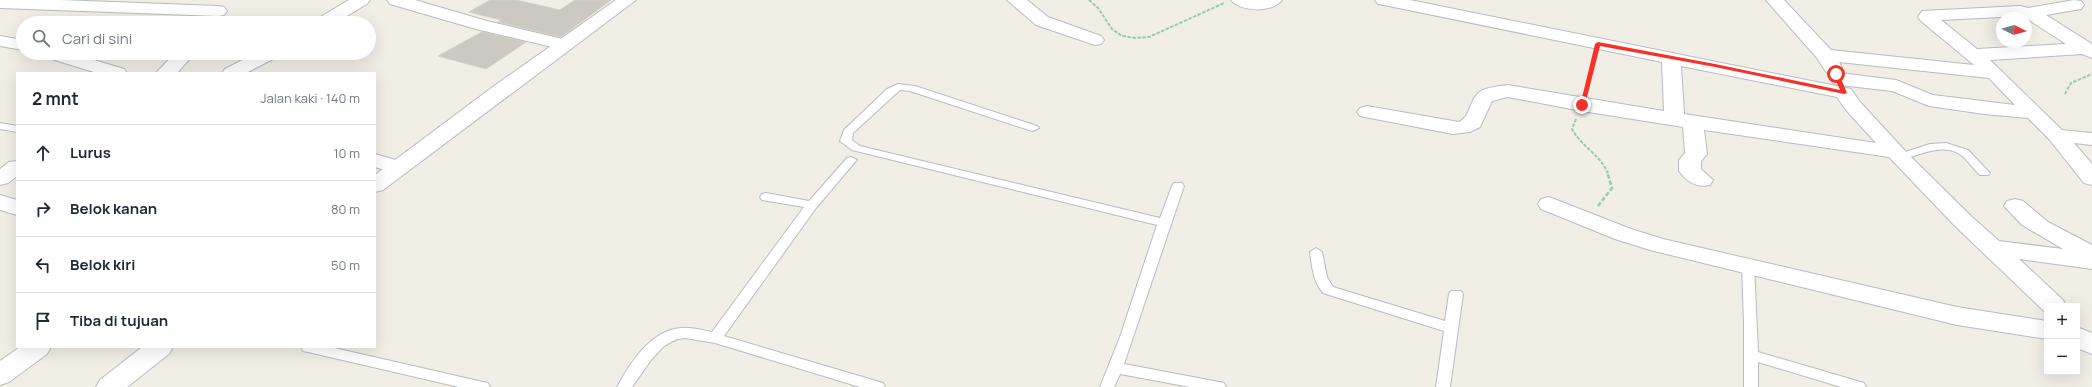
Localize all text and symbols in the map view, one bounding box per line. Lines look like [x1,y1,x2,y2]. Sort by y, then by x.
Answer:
north arrow [1996,12,2032,48]
search box [16,16,376,60]
icon: search [30,27,52,49]
text: Cari di sini [62,28,132,49]
route start [1827,65,1845,83]
text: 2 mnt [32,87,79,110]
text: Jalan kaki · 140 m [261,89,360,107]
route end [1573,96,1591,114]
icon: ahead [32,142,54,164]
text: Lurus [70,142,111,163]
text: 10 m [333,144,360,162]
icon: right [32,198,54,220]
text: Belok kanan [70,198,157,219]
text: 80 m [331,200,360,218]
icon: left [32,254,54,276]
text: Belok kiri [70,254,136,275]
text: 50 m [331,256,360,274]
map controls [2044,303,2080,375]
button: + [2044,303,2080,339]
icon: arrive [32,310,54,332]
text: Tiba di tujuan [70,310,168,331]
button: − [2044,339,2080,375]

